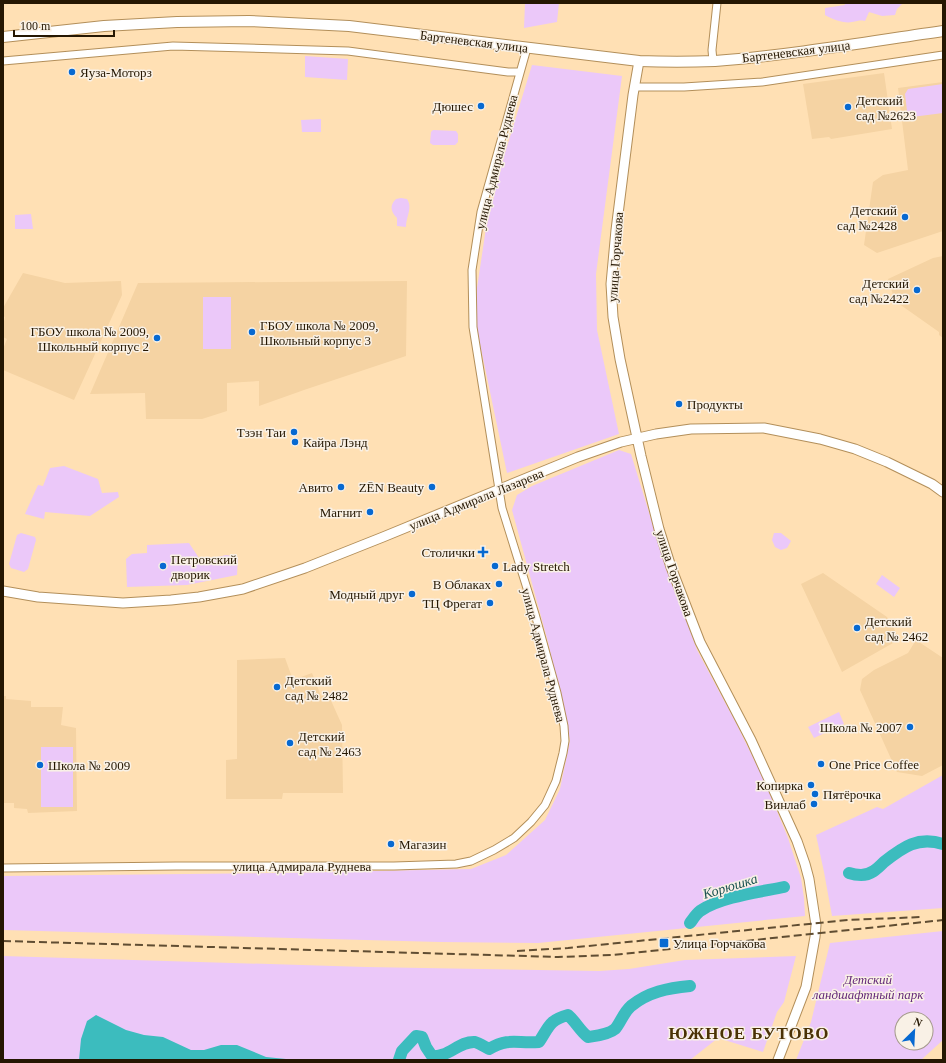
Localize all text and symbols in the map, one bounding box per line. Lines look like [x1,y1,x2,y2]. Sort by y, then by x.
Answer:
scale bar [14,12,114,38]
text: 100 m [20,19,51,33]
street label: Бартеневская улица [419,27,529,56]
street label: Бартеневская улица [741,37,851,66]
place label: Яуза-Моторз [80,65,152,80]
marker: Яуза-Моторз [67,67,77,77]
street label: улица Адмирала Руднева [472,93,521,231]
place label: Детский сад №2623 [856,93,916,123]
place label: Дюшес [433,99,473,114]
marker: Дюшес [476,101,486,111]
marker: Детский сад №2623 [843,102,853,112]
place label: Детский сад №2428 [837,203,897,233]
street label: улица Горчакова [605,211,626,303]
marker: Детский сад №2428 [900,212,910,222]
place label: Детский сад №2422 [849,276,909,306]
marker: Детский сад №2422 [912,285,922,295]
place label: ГБОУ школа № 2009, Школьный корпус 3 [260,318,378,348]
place label: ГБОУ школа № 2009, Школьный корпус 2 [31,324,149,354]
marker: ГБОУ школа № 2009, Школьный корпус 3 [247,327,257,337]
marker: ГБОУ школа № 2009, Школьный корпус 2 [152,333,162,343]
place label: Продукты [687,397,743,412]
marker: Продукты [674,399,684,409]
place label: Тзэн Таи [237,425,286,440]
marker: Тзэн Таи [289,427,299,437]
place label: Кайра Лэнд [303,435,368,450]
marker: Кайра Лэнд [290,437,300,447]
street label: улица Адмирала Лазарева [407,465,546,533]
place label: Авито [299,480,333,495]
place label: ZĒN Beauty [359,480,424,495]
marker: Авито [336,482,346,492]
marker: ZĒN Beauty [427,482,437,492]
place label: Магнит [320,505,362,520]
marker: Магнит [365,507,375,517]
street label: улица Горчакова [653,528,696,619]
place label: Столички [421,545,475,560]
marker: Столички [478,547,488,557]
place label: Петровский дворик [171,552,237,582]
place label: Lady Stretch [503,559,570,574]
marker: Петровский дворик [158,561,168,571]
marker: Lady Stretch [490,561,500,571]
place label: В Облаках [433,577,491,592]
marker: В Облаках [494,579,504,589]
street label: улица Адмирала Руднева [518,586,569,724]
place label: Модный друг [329,587,404,602]
marker: Модный друг [407,589,417,599]
place label: ТЦ Фрегат [422,596,482,611]
marker: ТЦ Фрегат [485,598,495,608]
place label: Детский сад № 2462 [865,614,928,644]
marker: Детский сад № 2462 [852,623,862,633]
place label: Детский сад № 2482 [285,673,348,703]
marker: Детский сад № 2482 [272,682,282,692]
place label: Школа № 2007 [820,720,902,735]
marker: Школа № 2007 [905,722,915,732]
place label: Детский сад № 2463 [298,729,361,759]
marker: Детский сад № 2463 [285,738,295,748]
place label: One Price Coffee [829,757,919,772]
place label: Школа № 2009 [48,758,130,773]
marker: One Price Coffee [816,759,826,769]
marker: Школа № 2009 [35,760,45,770]
place label: Копирка [756,778,803,793]
marker: Копирка [806,780,816,790]
place label: Пятёрочка [823,787,881,802]
marker: Пятёрочка [810,789,820,799]
place label: Винлаб [765,797,806,812]
marker: Винлаб [809,799,819,809]
place label: Магазин [399,837,447,852]
marker: Магазин [386,839,396,849]
street label: улица Адмирала Руднева [233,859,371,874]
water label: Корюшка [700,871,759,902]
place label: Улица Горчакова [673,936,766,951]
marker: Улица Горчакова [658,937,670,949]
park label: Детский ландшафтный парк [812,972,924,1002]
north arrow [894,1011,934,1051]
text: N [912,1015,924,1029]
district label: ЮЖНОЕ БУТОВО [669,1024,829,1043]

